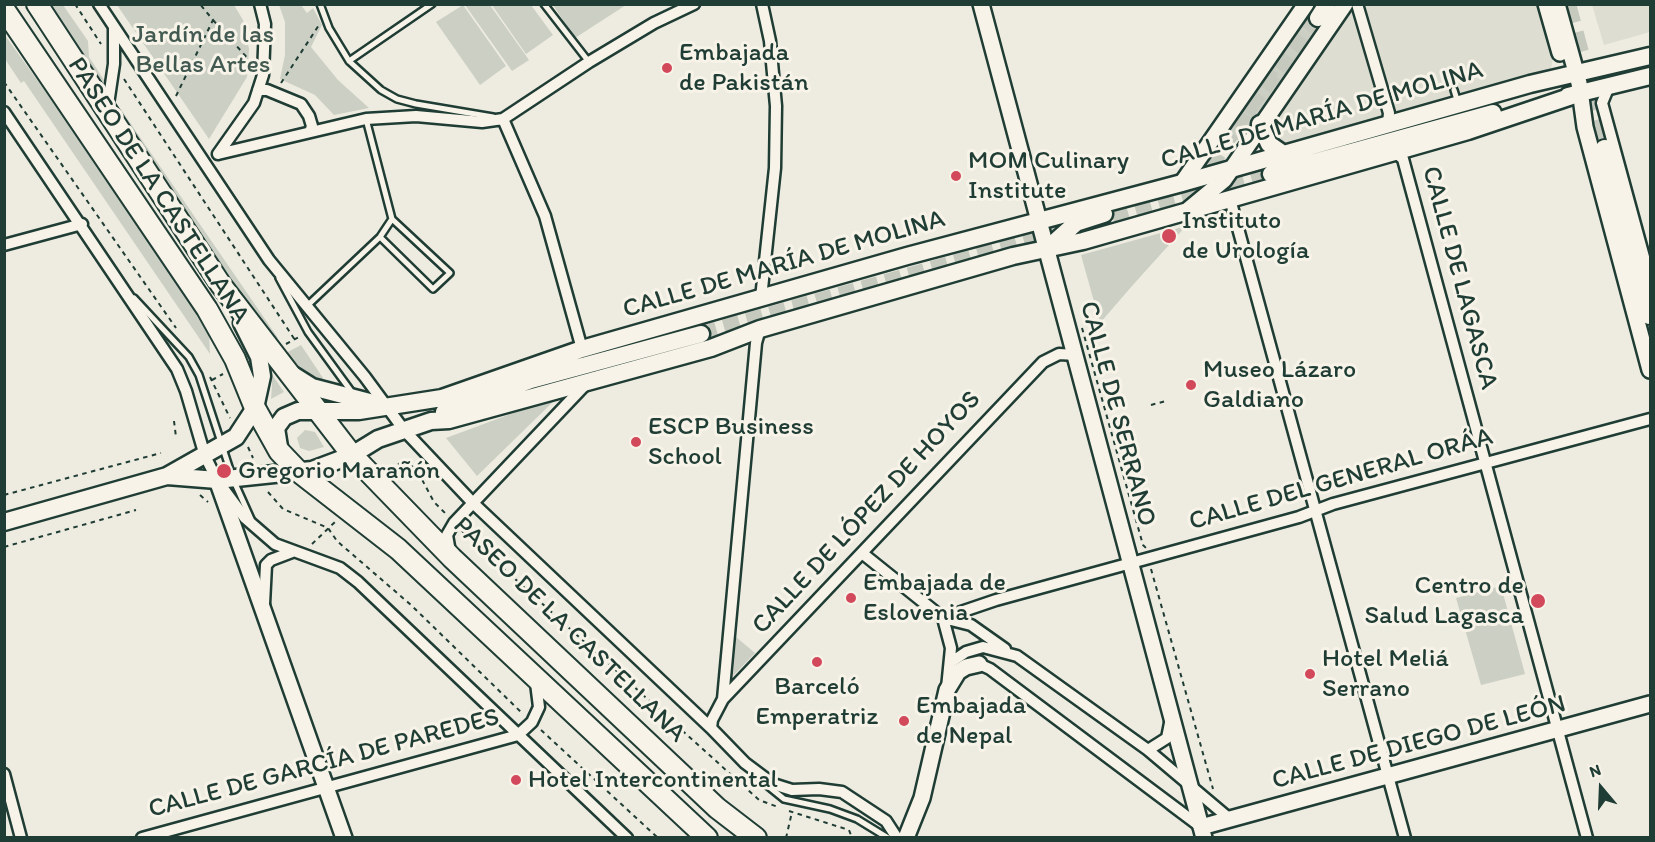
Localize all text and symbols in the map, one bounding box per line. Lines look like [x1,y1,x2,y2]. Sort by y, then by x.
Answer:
park label: Jardín de las Bellas Artes [132,19,274,80]
place label: Embajada de Pakistán [679,37,809,98]
street label: PASEO DE LA CASTELLANA [60,52,256,330]
street label: CALLE DE MARÍA DE MOLINA [1157,55,1487,177]
marker: Embajada de Pakistán [660,61,674,75]
place label: MOM Culinary Institute [968,145,1129,206]
street label: CALLE DE LAGASCA [1414,163,1504,393]
marker: MOM Culinary Institute [949,169,963,183]
street label: CALLE DE MARÍA DE MOLINA [619,204,949,326]
place label: Instituto de Urología [1182,205,1309,266]
marker: Instituto de Urología [1160,227,1178,245]
street label: CALLE DE SERRANO [1072,298,1162,530]
place label: Museo Lázaro Galdiano [1203,354,1356,416]
marker: Museo Lázaro Galdiano [1184,378,1198,392]
street label: CALLE DE LÓPEZ DE HOYOS [746,385,988,641]
place label: ESCP Business School [648,411,814,472]
street label: CALLE DEL GENERAL ORÁA [1186,422,1496,538]
marker: ESCP Business School [629,435,643,449]
place label: Gregorio Marañón [238,455,440,487]
marker: Gregorio Marañón [215,462,233,480]
street label: PASEO DE LA CASTELLANA [446,511,692,749]
place label: Embajada de Eslovenia [863,567,1006,628]
place label: Centro de Salud Lagasca [1364,570,1524,632]
marker: Embajada de Eslovenia [844,591,858,605]
marker: Centro de Salud Lagasca [1529,592,1547,610]
place label: Hotel Meliá Serrano [1322,643,1449,704]
marker: Barceló Emperatriz [810,655,824,669]
marker: Hotel Meliá Serrano [1303,667,1317,681]
place label: Barceló Emperatriz [756,671,878,732]
street label: CALLE DE DIEGO DE LEÓN [1269,689,1569,797]
place label: Embajada de Nepal [916,690,1026,752]
street label: CALLE DE GARCÍA DE PAREDES [145,702,503,826]
marker: Embajada de Nepal [897,714,911,728]
north arrow [1571,758,1631,818]
text: N [1587,760,1603,781]
place label: Hotel Intercontinental [528,764,778,796]
marker: Hotel Intercontinental [509,773,523,787]

